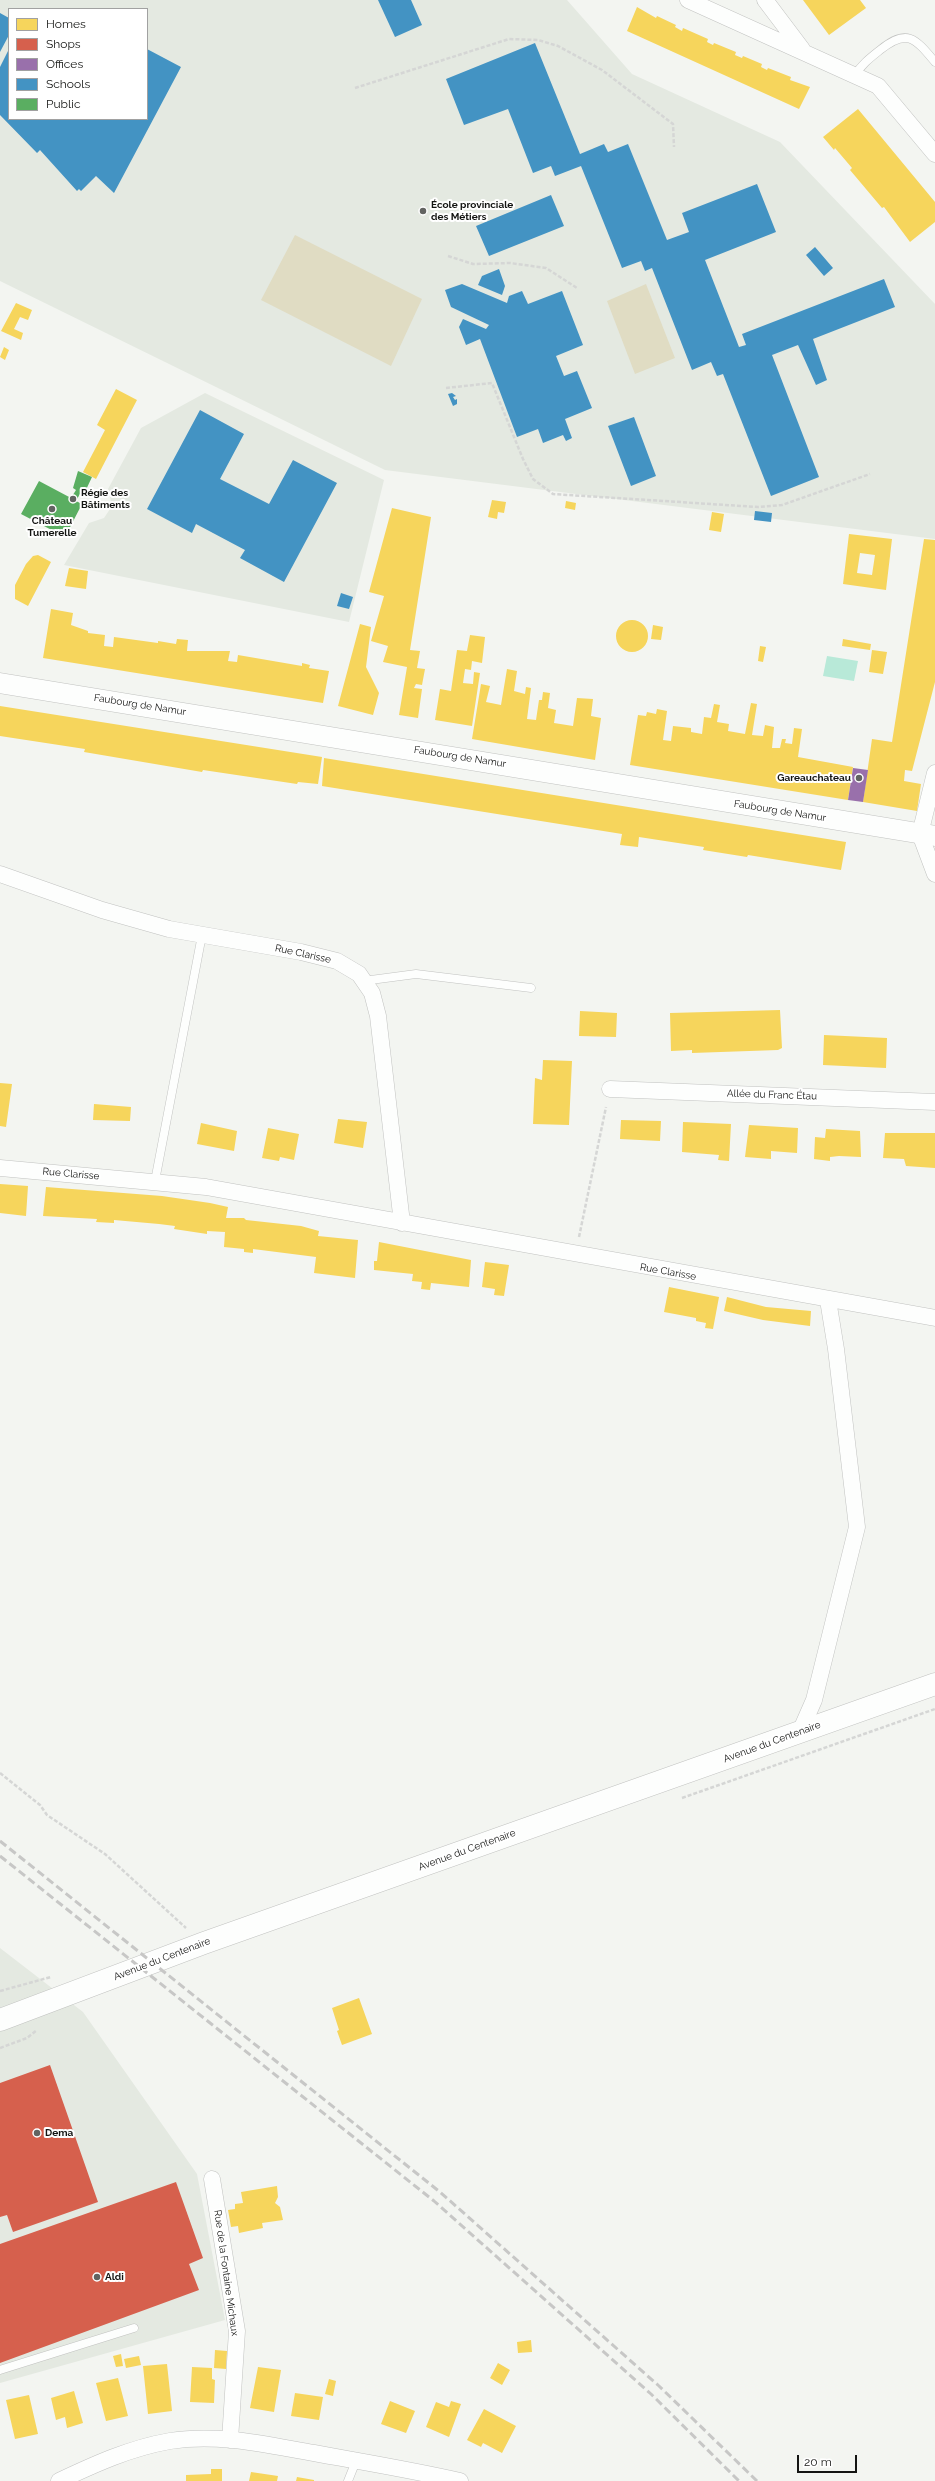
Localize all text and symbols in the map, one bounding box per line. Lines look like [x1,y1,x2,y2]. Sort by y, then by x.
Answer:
legend [8,8,148,120]
text: Homes [46,17,86,31]
text: Shops [46,37,81,51]
text: Offices [46,57,83,71]
text: Schools [46,77,90,91]
text: Public [46,97,80,111]
place label: École provinciale des Métiers [431,199,513,222]
marker: École provinciale des Métiers [418,206,428,216]
place label: Régie des Bâtiments [81,487,130,510]
marker: Régie des Bâtiments [68,494,78,504]
marker: Château Tumerelle [47,504,57,514]
place label: Château Tumerelle [27,515,77,538]
street label: Faubourg de Namur [93,692,187,718]
street label: Faubourg de Namur [413,744,507,770]
place label: Gareauchateau [777,772,851,784]
marker: Gareauchateau [854,773,864,783]
street label: Faubourg de Namur [733,798,827,824]
street label: Rue Clarisse [274,942,332,966]
street label: Allée du Franc Étau [727,1087,817,1103]
street label: Rue Clarisse [42,1166,100,1182]
street label: Rue Clarisse [639,1261,697,1283]
street label: Avenue du Centenaire [722,1719,822,1765]
street label: Avenue du Centenaire [417,1827,517,1873]
street label: Avenue du Centenaire [112,1935,212,1983]
place label: Dema [45,2127,73,2139]
marker: Dema [32,2128,42,2138]
street label: Rue de la Fontaine Michaux [211,2209,241,2337]
place label: Aldi [105,2271,124,2283]
marker: Aldi [92,2272,102,2282]
scale bar [799,2447,859,2473]
text: 20 m [804,2455,832,2469]

